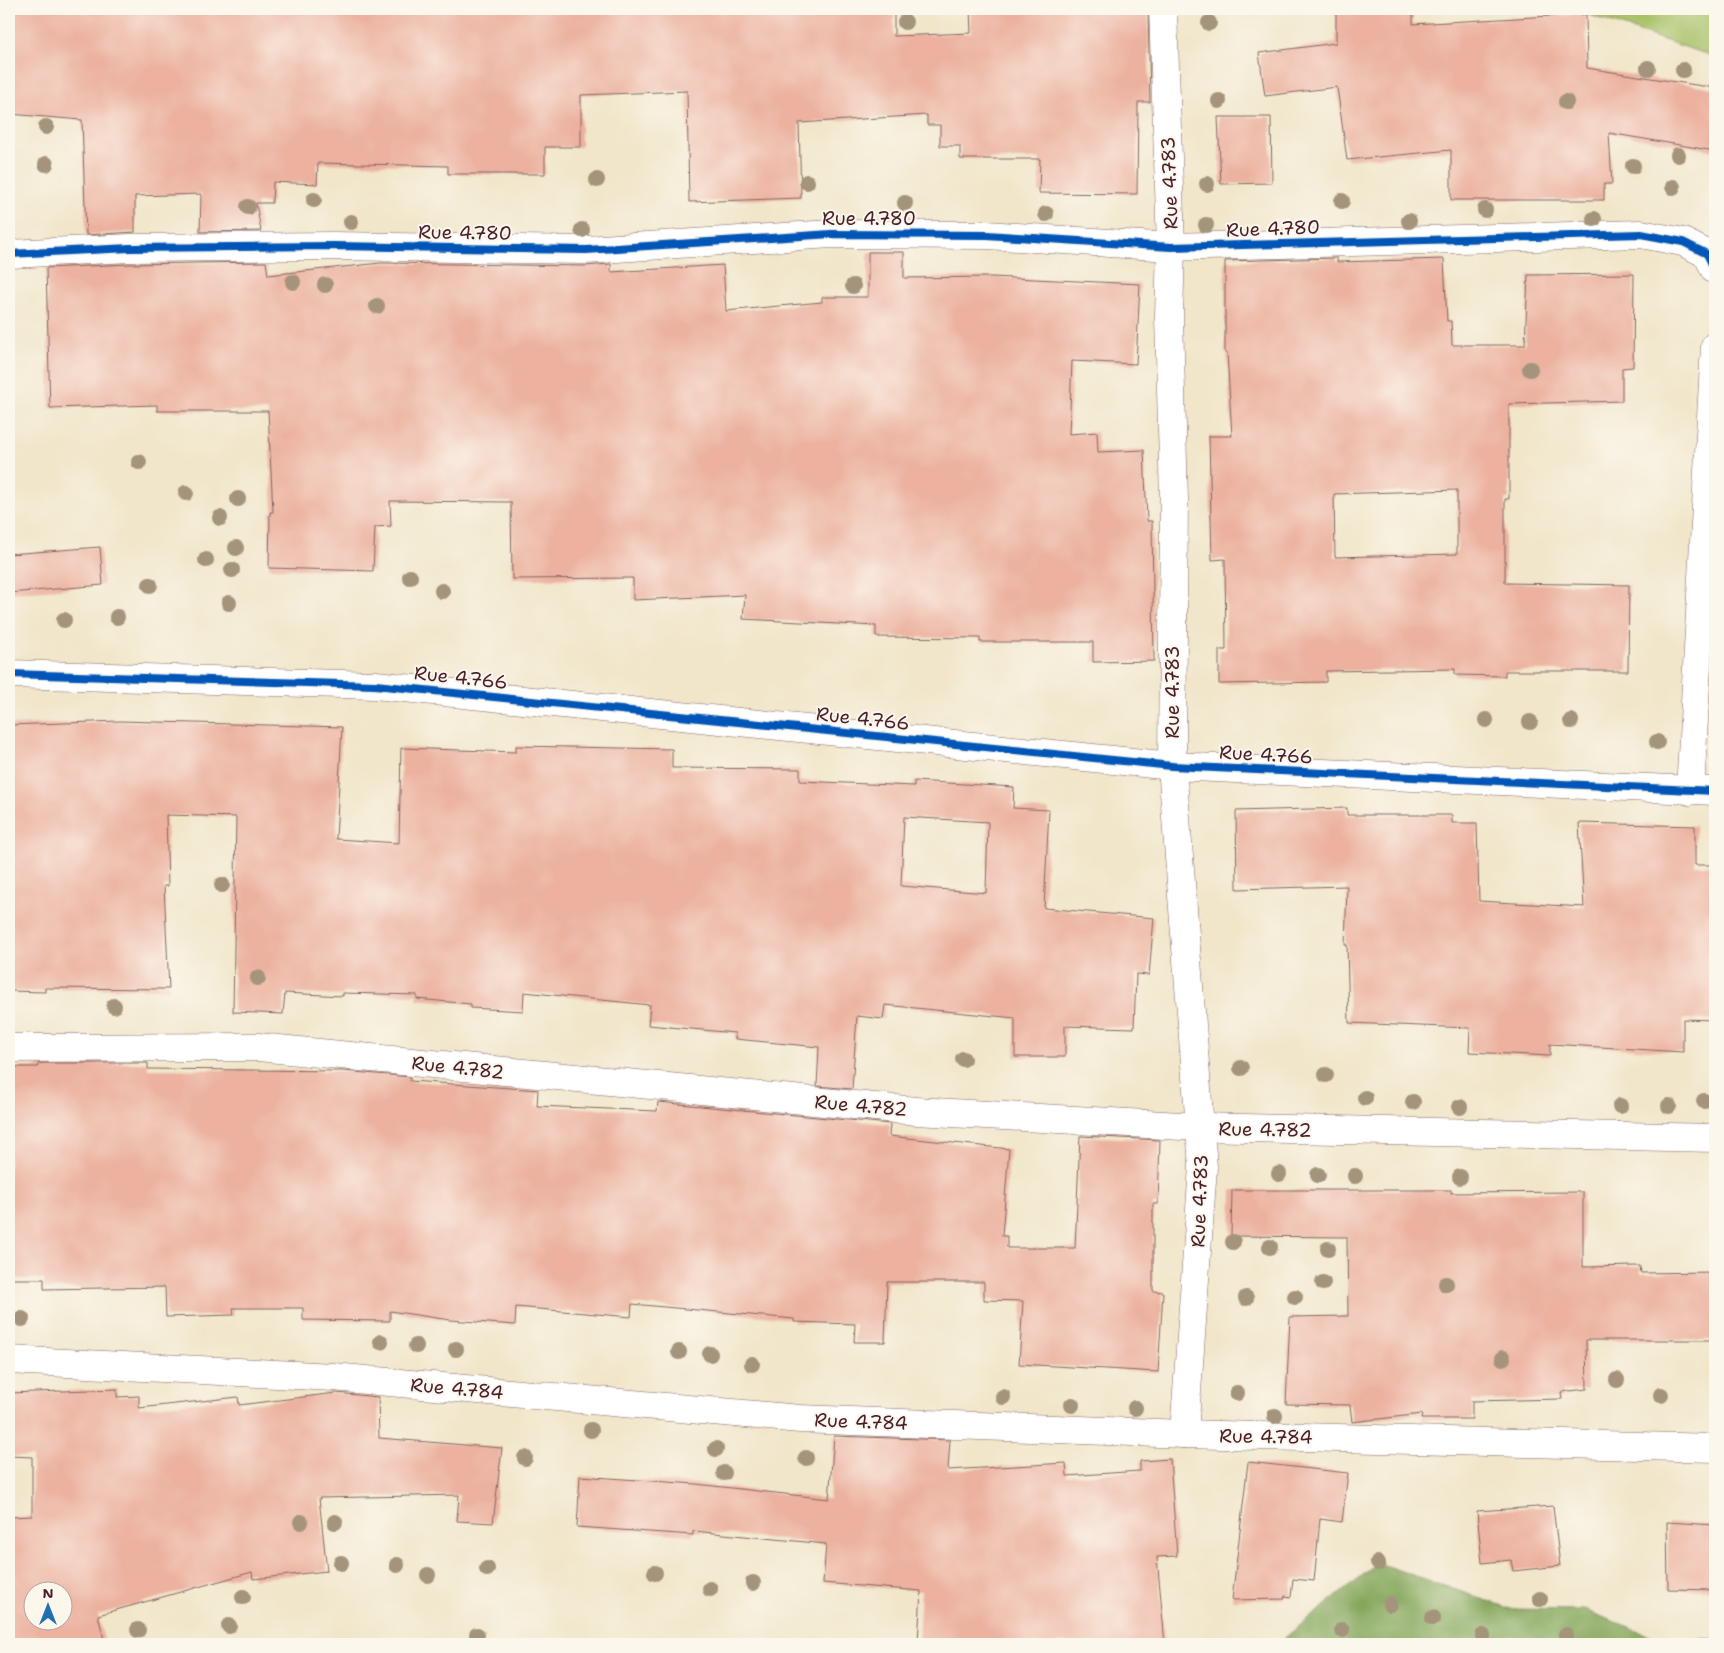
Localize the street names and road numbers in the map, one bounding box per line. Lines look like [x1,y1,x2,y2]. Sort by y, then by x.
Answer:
street label: Rue 4.783 [1155,136,1184,230]
street label: Rue 4.780 [822,206,916,231]
street label: Rue 4.780 [1226,214,1320,243]
street label: Rue 4.780 [418,219,512,246]
street label: Rue 4.783 [1160,645,1185,739]
street label: Rue 4.766 [413,660,509,695]
street label: Rue 4.766 [815,701,911,736]
street label: Rue 4.766 [1218,740,1313,769]
street label: Rue 4.782 [410,1050,506,1085]
street label: Rue 4.782 [813,1089,908,1122]
street label: Rue 4.782 [1218,1116,1312,1143]
street label: Rue 4.783 [1185,1154,1214,1248]
street label: Rue 4.784 [409,1372,505,1405]
street label: Rue 4.784 [814,1407,908,1436]
street label: Rue 4.784 [1219,1423,1313,1450]

